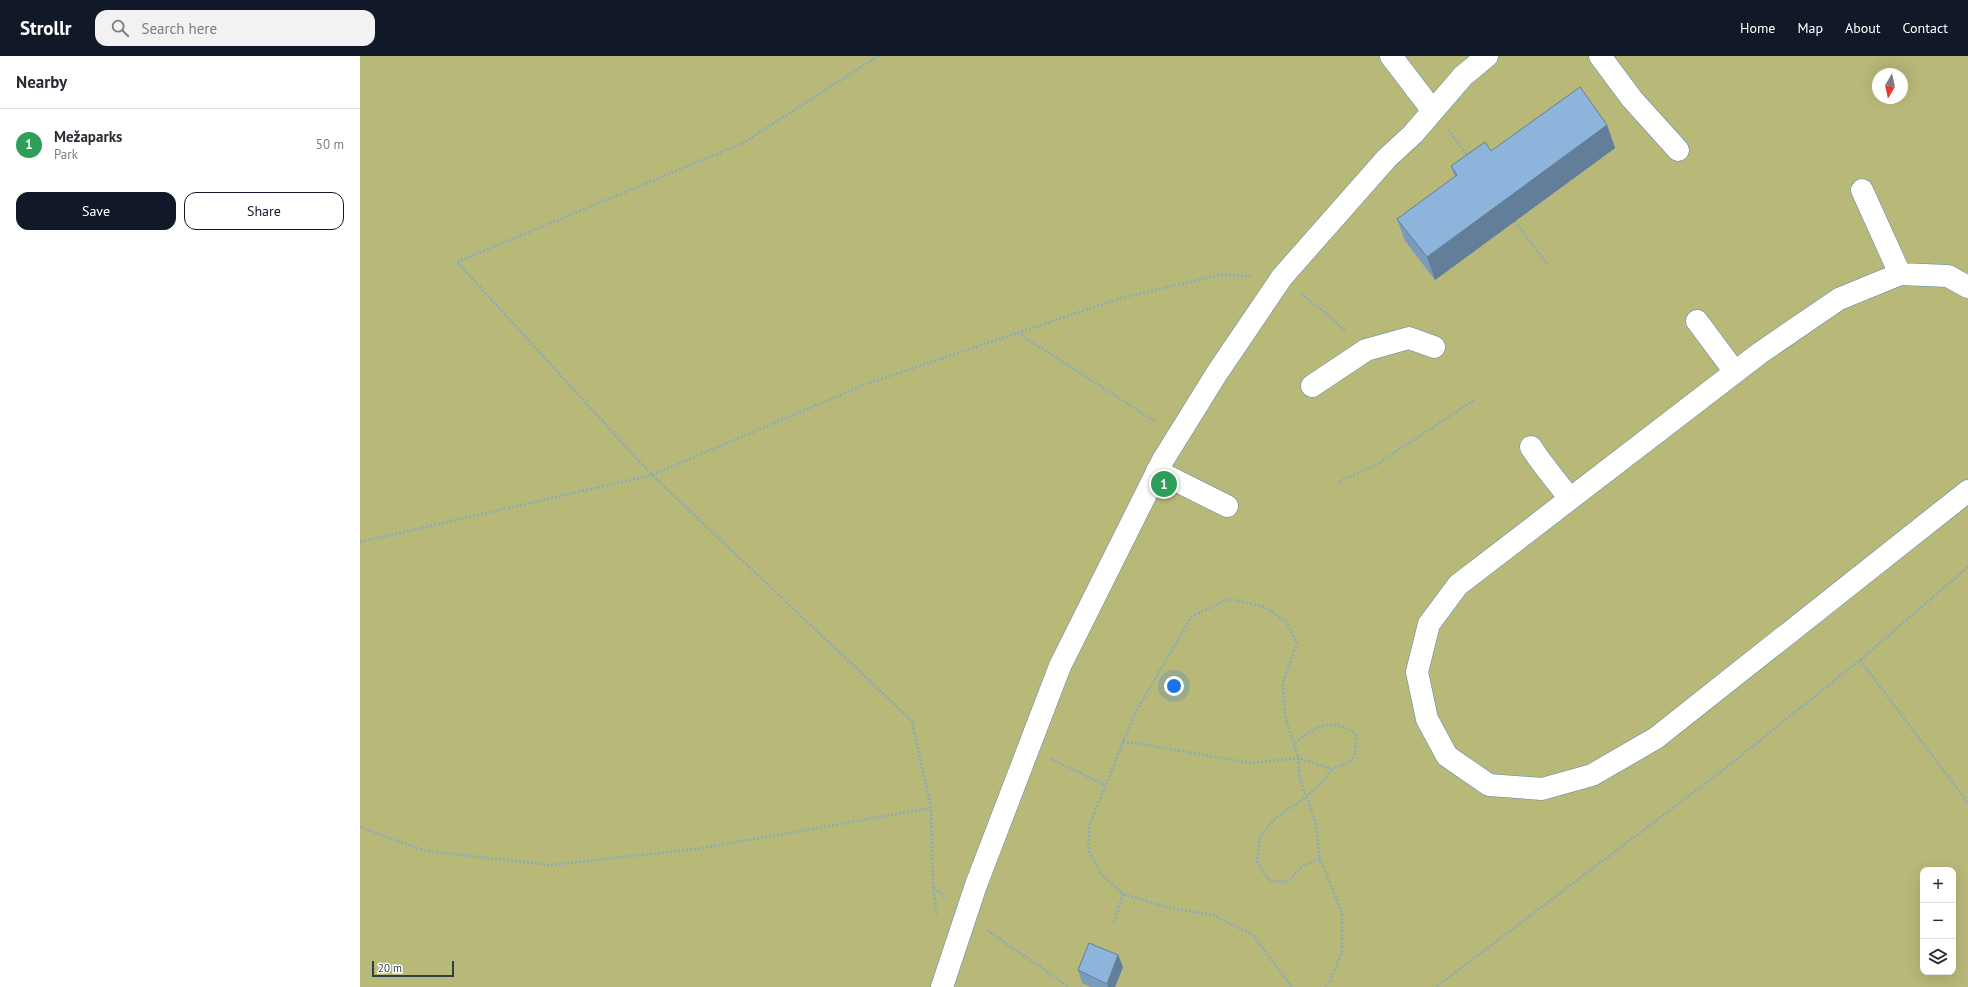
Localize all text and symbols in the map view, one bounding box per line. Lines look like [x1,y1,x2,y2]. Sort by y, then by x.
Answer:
search box [95,10,375,46]
text: Strollr [20,16,71,40]
icon: search [109,17,131,39]
text: Search here [141,19,217,38]
text: Home [1740,19,1775,37]
text: Map [1797,19,1823,37]
text: About [1845,19,1881,37]
text: Contact [1903,19,1948,37]
north arrow [1872,68,1908,104]
text: Nearby [16,71,67,93]
text: Mežaparks [54,127,122,146]
text: 1 [25,136,33,153]
text: 50 m [316,136,344,153]
text: Park [54,146,78,163]
button: Save [16,192,176,230]
button: Share [184,192,344,230]
pin: 1 [1151,469,1177,499]
your location [1164,676,1184,696]
map controls [1920,867,1956,975]
button: + [1920,867,1956,903]
button: − [1920,903,1956,939]
button: layers [1920,939,1956,975]
scale bar [372,959,454,978]
text: 20 m [378,961,402,975]

